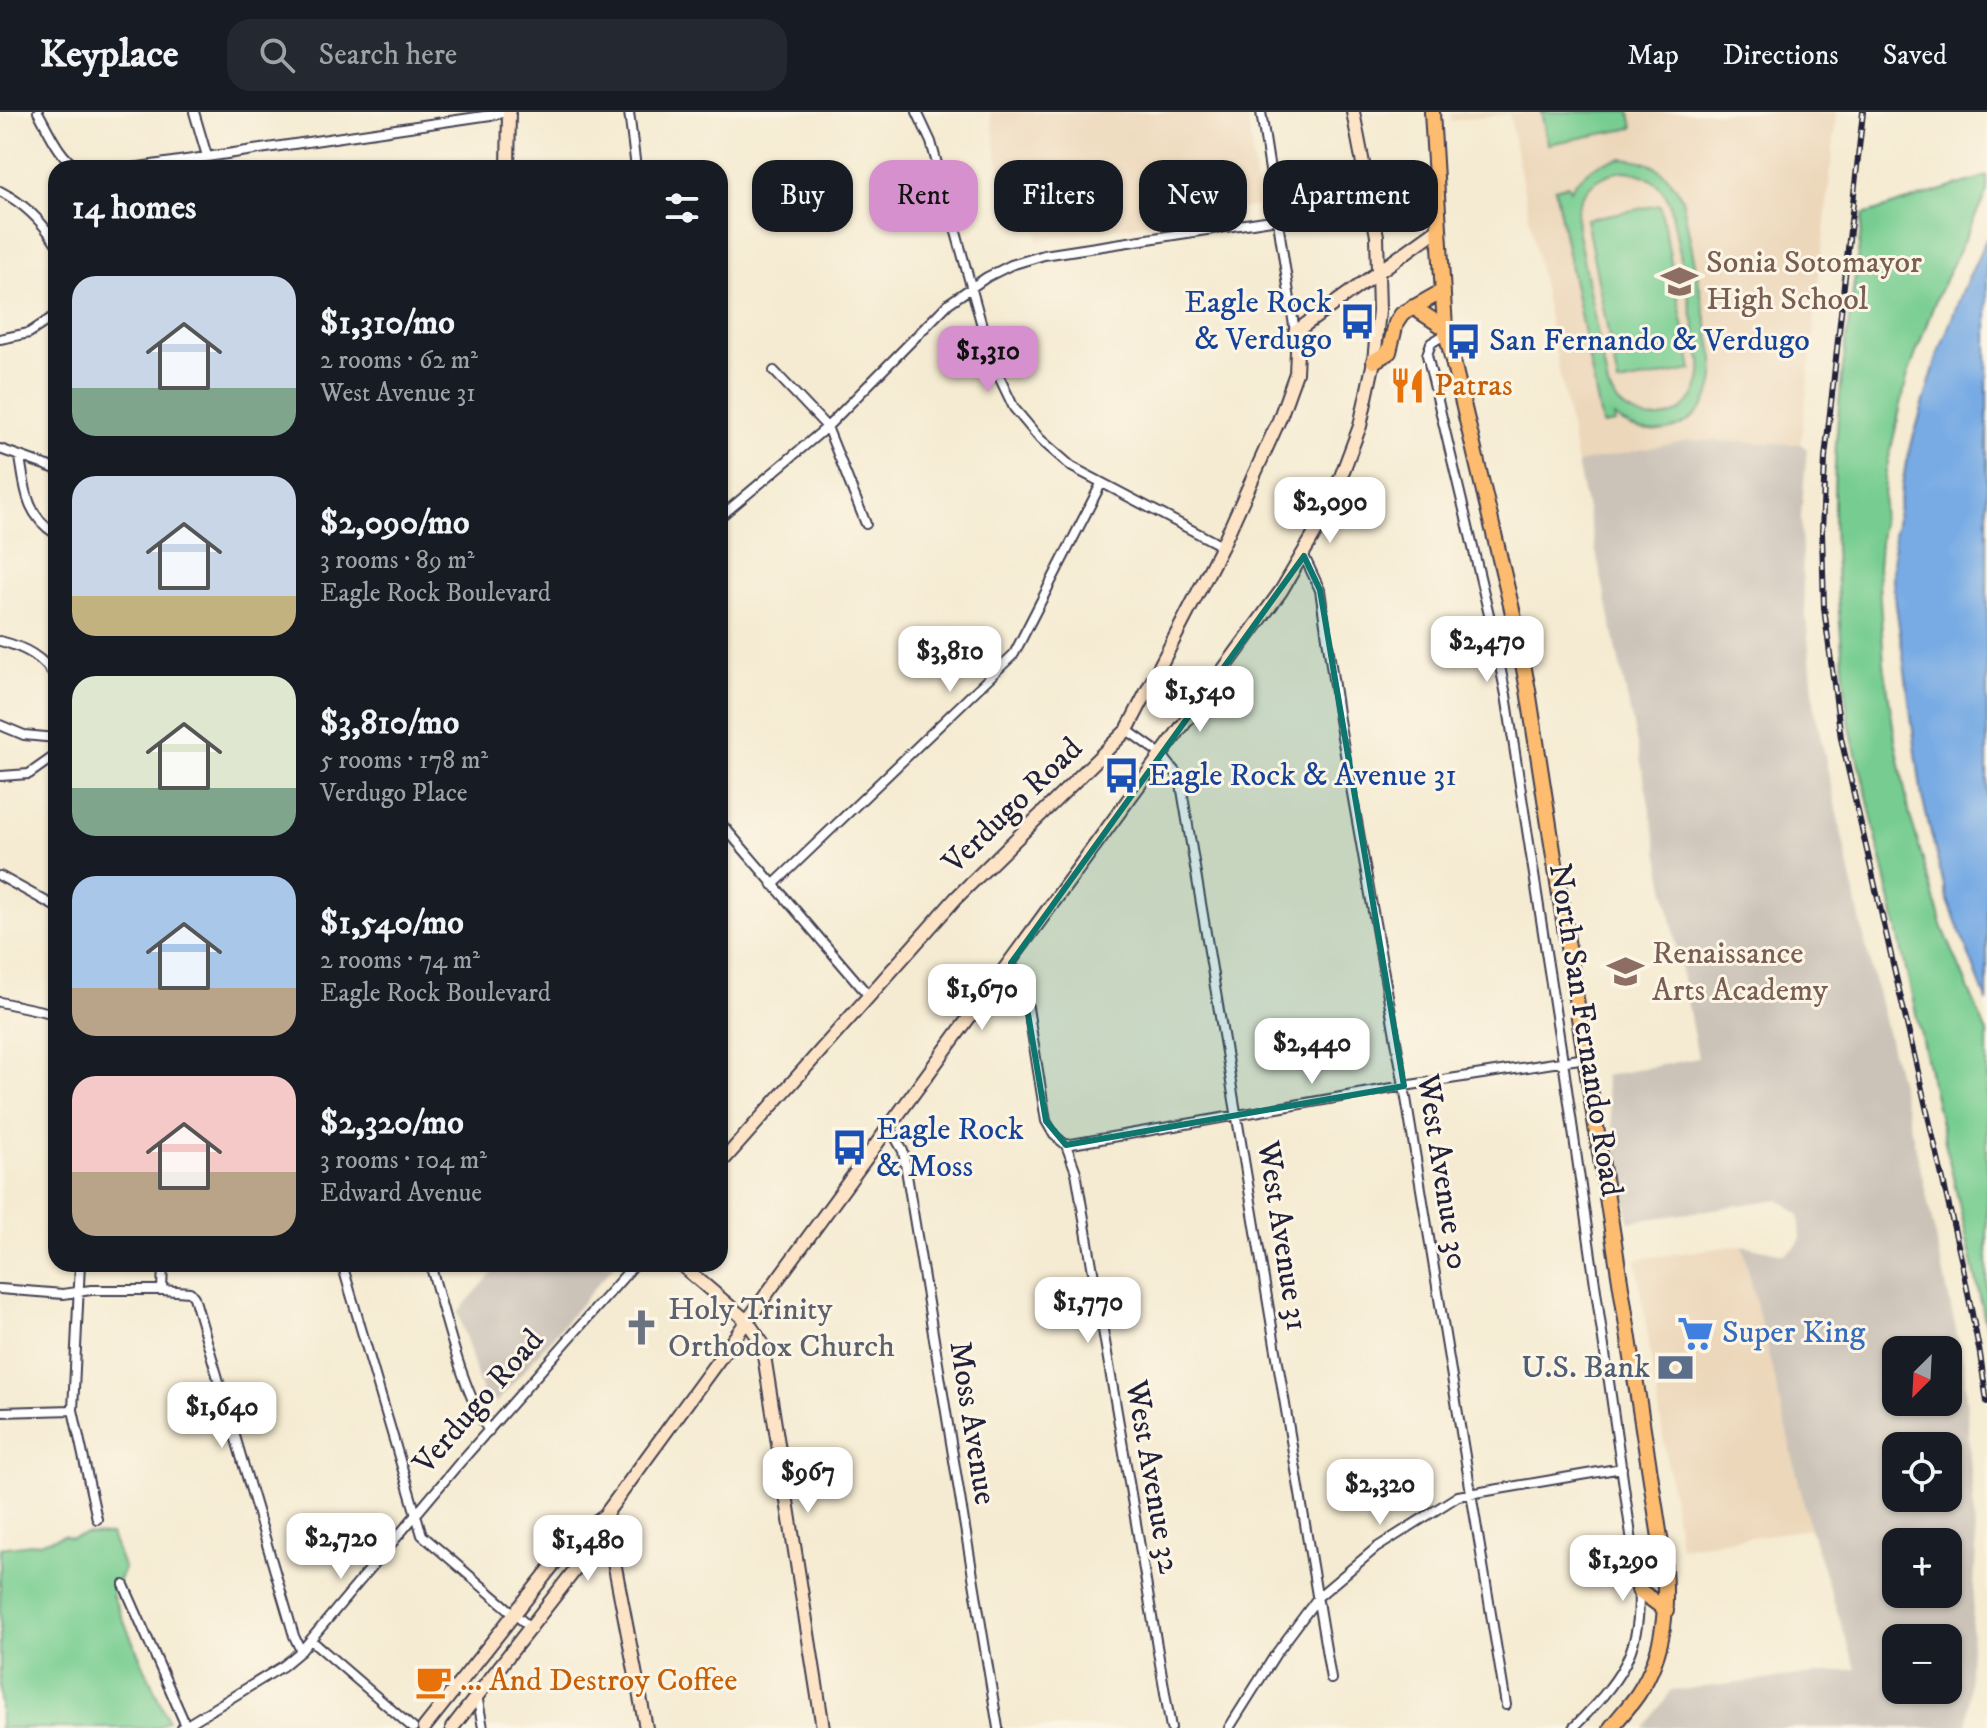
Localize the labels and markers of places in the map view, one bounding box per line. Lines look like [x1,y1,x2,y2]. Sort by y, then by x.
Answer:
place label: Sonia Sotomayor High School [1706,243,1922,320]
school or university icon: Sonia Sotomayor High School [1661,262,1699,300]
place label: Eagle Rock & Verdugo [1184,283,1332,360]
bus stop icon: Eagle Rock & Verdugo [1339,302,1377,340]
place label: San Fernando & Verdugo [1489,321,1810,361]
bus stop icon: San Fernando & Verdugo [1444,322,1482,360]
pin: $1,310 [923,326,1053,394]
place label: Patras [1434,366,1513,406]
restaurant icon: Patras [1389,367,1427,405]
pin: $2,090 [1265,477,1395,545]
pin: $2,470 [1422,616,1552,684]
pin: $3,810 [885,626,1015,694]
pin: $1,540 [1135,666,1265,734]
place label: Eagle Rock & Avenue 31 [1148,756,1457,796]
bus stop icon: Eagle Rock & Avenue 31 [1103,757,1141,795]
place label: Renaissance Arts Academy [1652,934,1829,1011]
school or university icon: Renaissance Arts Academy [1607,953,1645,991]
pin: $1,670 [917,964,1047,1032]
pin: $2,440 [1247,1018,1377,1086]
place label: Eagle Rock & Moss [876,1110,1024,1187]
bus stop icon: Eagle Rock & Moss [831,1129,869,1167]
pin: $1,770 [1023,1277,1153,1345]
place label: Holy Trinity Orthodox Church [668,1290,895,1367]
church icon: Holy Trinity Orthodox Church [623,1309,661,1347]
place label: Super King [1722,1313,1866,1353]
supermarket icon: Super King [1677,1314,1715,1352]
place label: U.S. Bank [1521,1348,1650,1388]
bank icon: U.S. Bank [1657,1349,1695,1387]
pin: $1,640 [157,1382,287,1450]
pin: $967 [761,1447,855,1515]
pin: $2,320 [1315,1459,1445,1527]
pin: $2,720 [276,1513,406,1581]
pin: $1,480 [523,1515,653,1583]
pin: $1,290 [1558,1535,1688,1603]
place label: … And Destroy Coffee [460,1661,738,1701]
cafe icon: … And Destroy Coffee [415,1662,453,1700]

